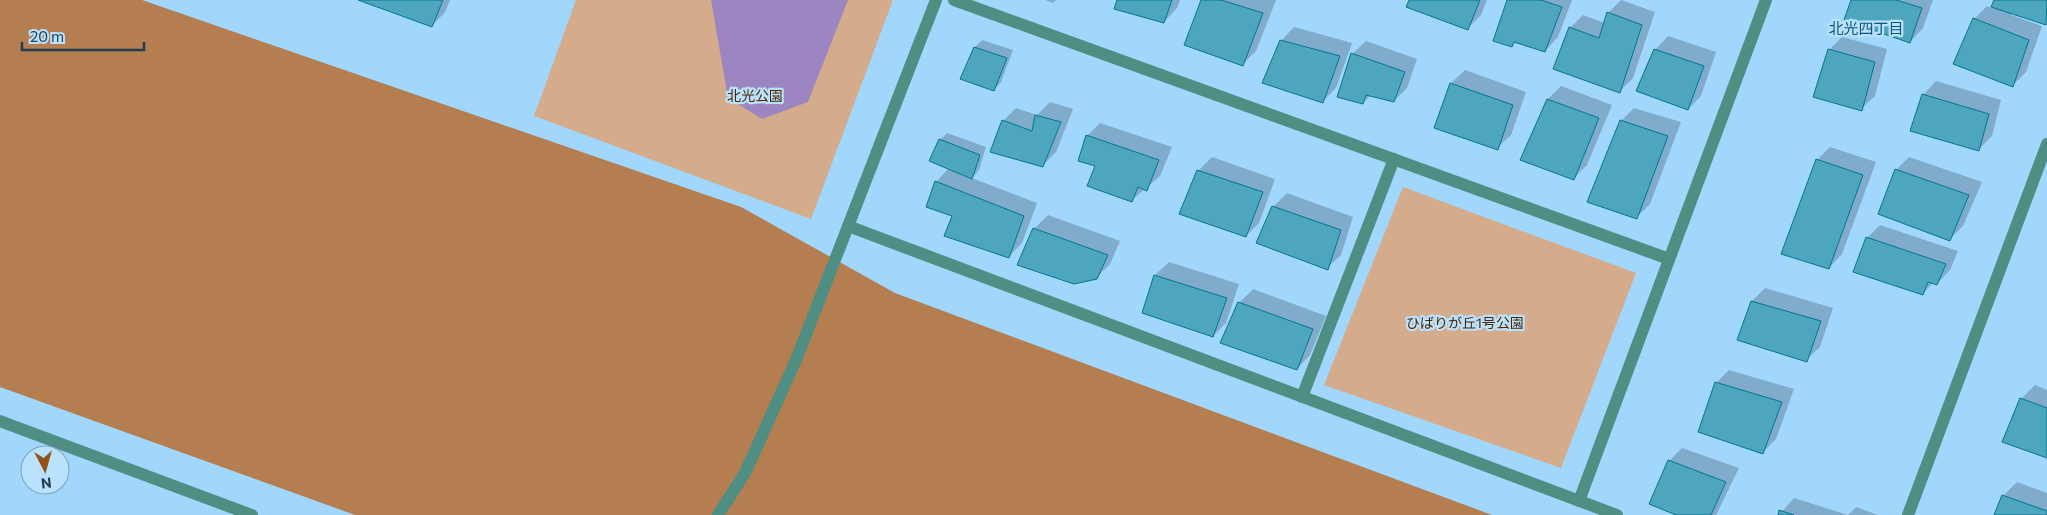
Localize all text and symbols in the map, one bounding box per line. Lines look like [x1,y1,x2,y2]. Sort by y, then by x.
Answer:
district label: 北光四丁目 [1828,19,1904,37]
scale bar [22,20,145,52]
text: 20 m [30,27,64,45]
park label: 北光公園 [727,87,783,104]
park label: ひばりが丘1号公園 [1406,314,1524,331]
north arrow [20,445,70,495]
text: N [40,474,53,492]

